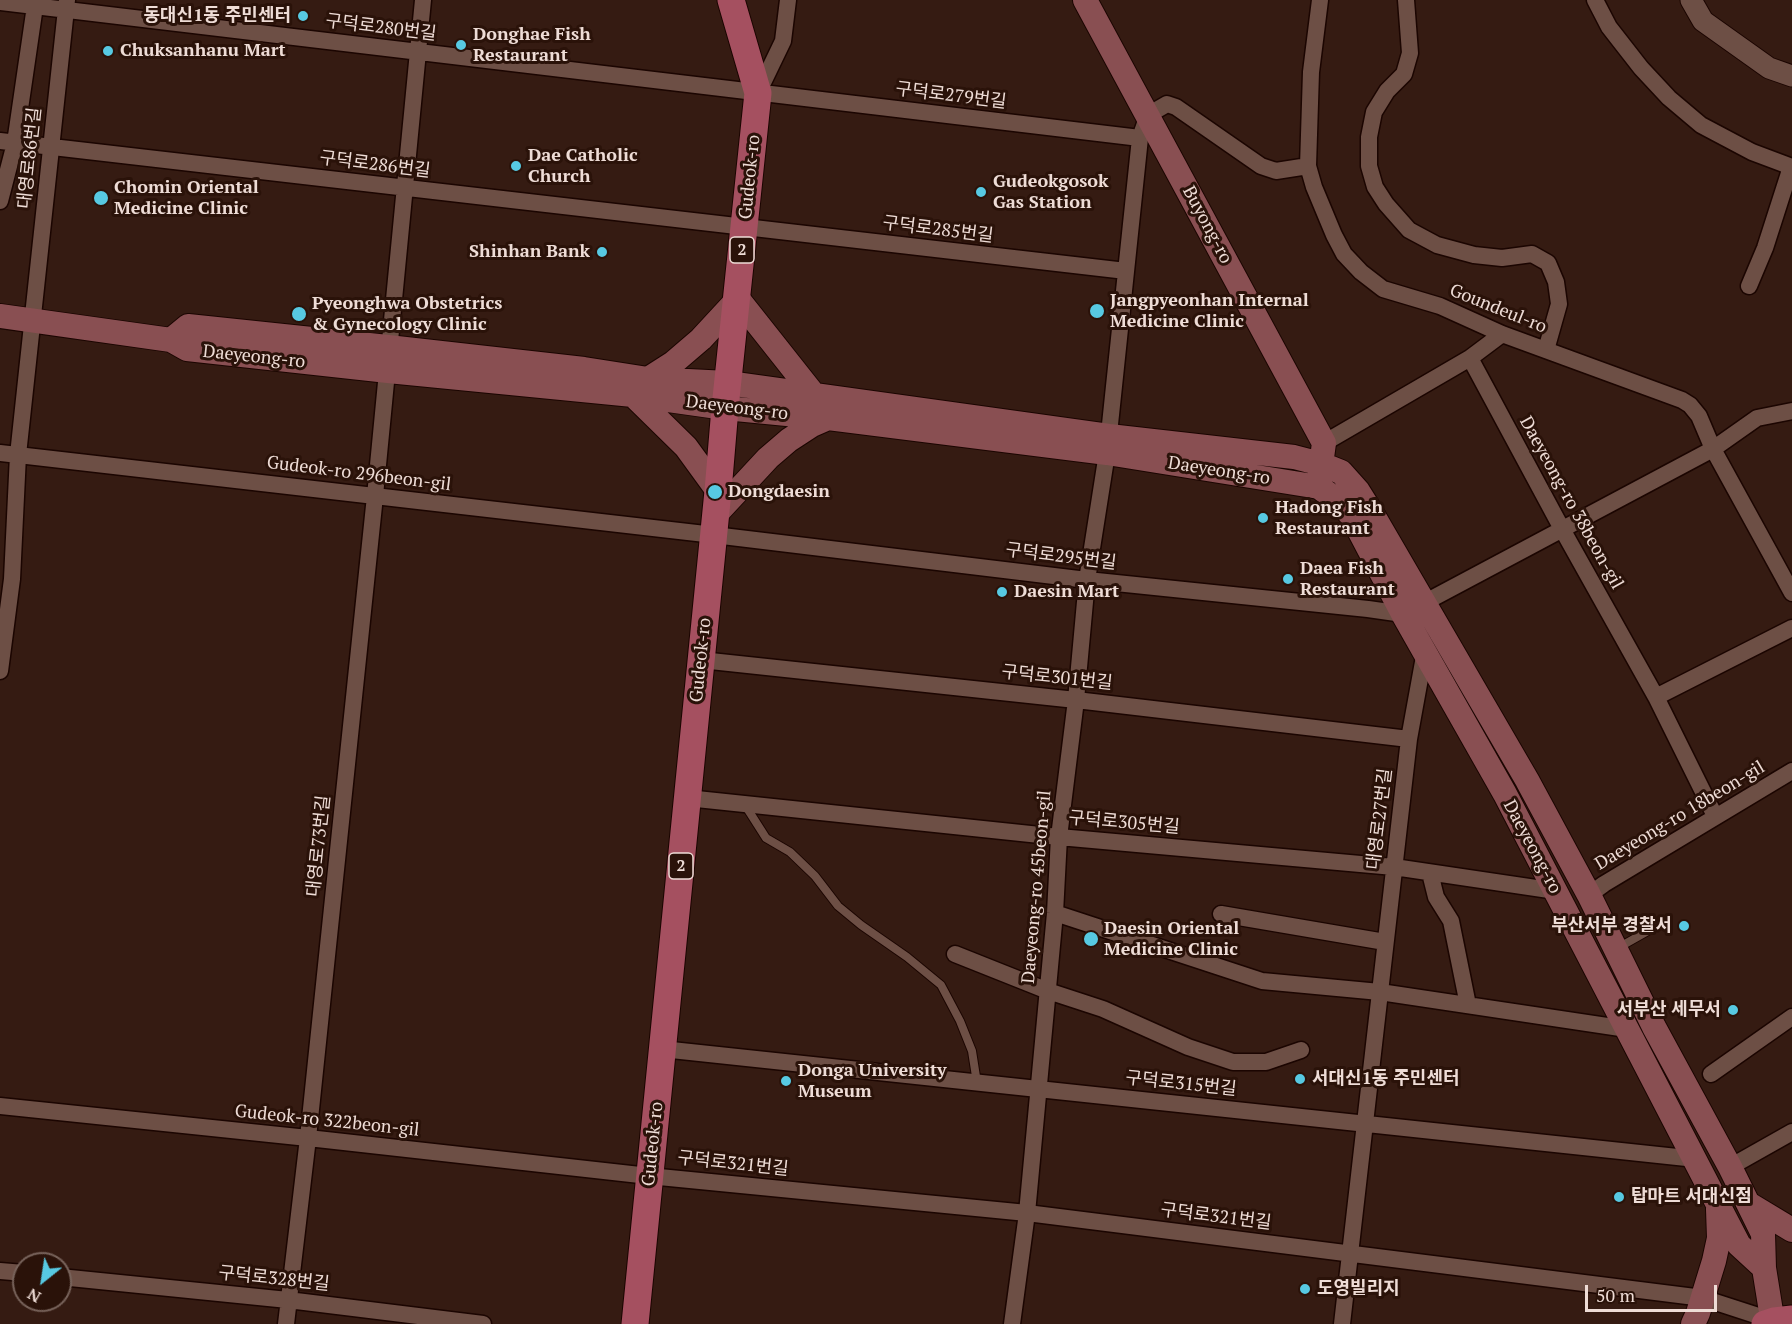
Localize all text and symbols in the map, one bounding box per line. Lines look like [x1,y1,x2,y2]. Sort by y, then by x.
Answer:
place label: 동대신1동 주민센터 [143,5,291,27]
marker: 동대신1동 주민센터 [296,9,310,23]
street label: 구덕로280번길 [324,10,438,46]
place label: Donghae Fish Restaurant [473,24,591,66]
marker: Donghae Fish Restaurant [454,38,468,52]
place label: Chuksanhanu Mart [120,40,286,62]
marker: Chuksanhanu Mart [101,44,115,58]
street label: 구덕로279번길 [894,78,1008,114]
street label: 대영로86번길 [14,106,46,210]
street label: Gudeok-ro [735,134,765,220]
place label: Dae Catholic Church [528,145,638,188]
street label: 구덕로286번길 [318,147,432,183]
marker: Dae Catholic Church [509,159,523,173]
place label: Gudeokgosok Gas Station [993,171,1108,213]
place label: Chomin Oriental Medicine Clinic [114,177,259,219]
street label: Buyong-ro [1178,182,1236,268]
marker: Gudeokgosok Gas Station [974,185,988,199]
marker: Chomin Oriental Medicine Clinic [92,189,110,207]
street label: 구덕로285번길 [881,212,995,248]
road number: 2 [730,237,754,263]
place label: Shinhan Bank [469,241,590,263]
marker: Shinhan Bank [595,245,609,259]
street label: Goundeul-ro [1446,280,1550,338]
place label: Jangpyeonhan Internal Medicine Clinic [1110,290,1309,332]
place label: Pyeonghwa Obstetrics & Gynecology Clinic [312,293,502,336]
marker: Jangpyeonhan Internal Medicine Clinic [1088,302,1106,320]
marker: Pyeonghwa Obstetrics & Gynecology Clinic [290,305,308,323]
street label: Daeyeong-ro [202,341,306,373]
street label: Daeyeong-ro [685,391,789,425]
street label: Daeyeong-ro 38beon-gil [1515,413,1627,593]
street label: Gudeok-ro 296beon-gil [266,452,452,496]
street label: Daeyeong-ro [1166,452,1272,490]
place label: Dongdaesin [728,481,830,503]
marker: Dongdaesin [706,483,724,501]
place label: Hadong Fish Restaurant [1275,497,1383,540]
marker: Hadong Fish Restaurant [1256,511,1270,525]
street label: 구덕로295번길 [1004,539,1118,575]
place label: Daea Fish Restaurant [1300,558,1395,600]
marker: Daea Fish Restaurant [1281,572,1295,586]
place label: Daesin Mart [1014,581,1119,603]
marker: Daesin Mart [995,585,1009,599]
street label: Gudeok-ro [686,617,716,703]
street label: 구덕로301번길 [1000,661,1114,695]
street label: Daeyeong-ro 18beon-gil [1591,757,1769,875]
street label: 대영로27번길 [1363,767,1397,871]
street label: Daeyeong-ro 45beon-gil [1018,789,1056,985]
street label: 대영로73번길 [303,794,335,898]
street label: Daeyeong-ro [1498,796,1566,898]
street label: 구덕로305번길 [1067,807,1181,839]
road number: 2 [669,853,693,879]
place label: 부산서부 경찰서 [1551,915,1672,937]
place label: Daesin Oriental Medicine Clinic [1104,918,1239,960]
marker: 부산서부 경찰서 [1677,919,1691,933]
marker: Daesin Oriental Medicine Clinic [1082,930,1100,948]
place label: 서부산 세무서 [1617,999,1721,1021]
marker: 서부산 세무서 [1726,1003,1740,1017]
place label: Donga University Museum [798,1060,947,1102]
street label: 구덕로315번길 [1124,1067,1238,1101]
place label: 서대신1동 주민센터 [1312,1068,1460,1090]
marker: 서대신1동 주민센터 [1293,1072,1307,1086]
marker: Donga University Museum [779,1074,793,1088]
street label: Gudeok-ro 322beon-gil [234,1101,420,1141]
street label: Gudeok-ro [638,1101,668,1187]
street label: 구덕로321번길 [676,1147,790,1181]
place label: 탑마트 서대신점 [1631,1186,1752,1208]
marker: 탑마트 서대신점 [1612,1190,1626,1204]
street label: 구덕로321번길 [1159,1199,1273,1235]
north arrow [12,1252,72,1312]
street label: 구덕로328번길 [217,1262,331,1296]
scale bar [1588,1273,1720,1311]
place label: 도영빌리지 [1317,1278,1400,1300]
marker: 도영빌리지 [1298,1282,1312,1296]
text: N [23,1283,45,1308]
text: 50 m [1596,1283,1635,1307]

